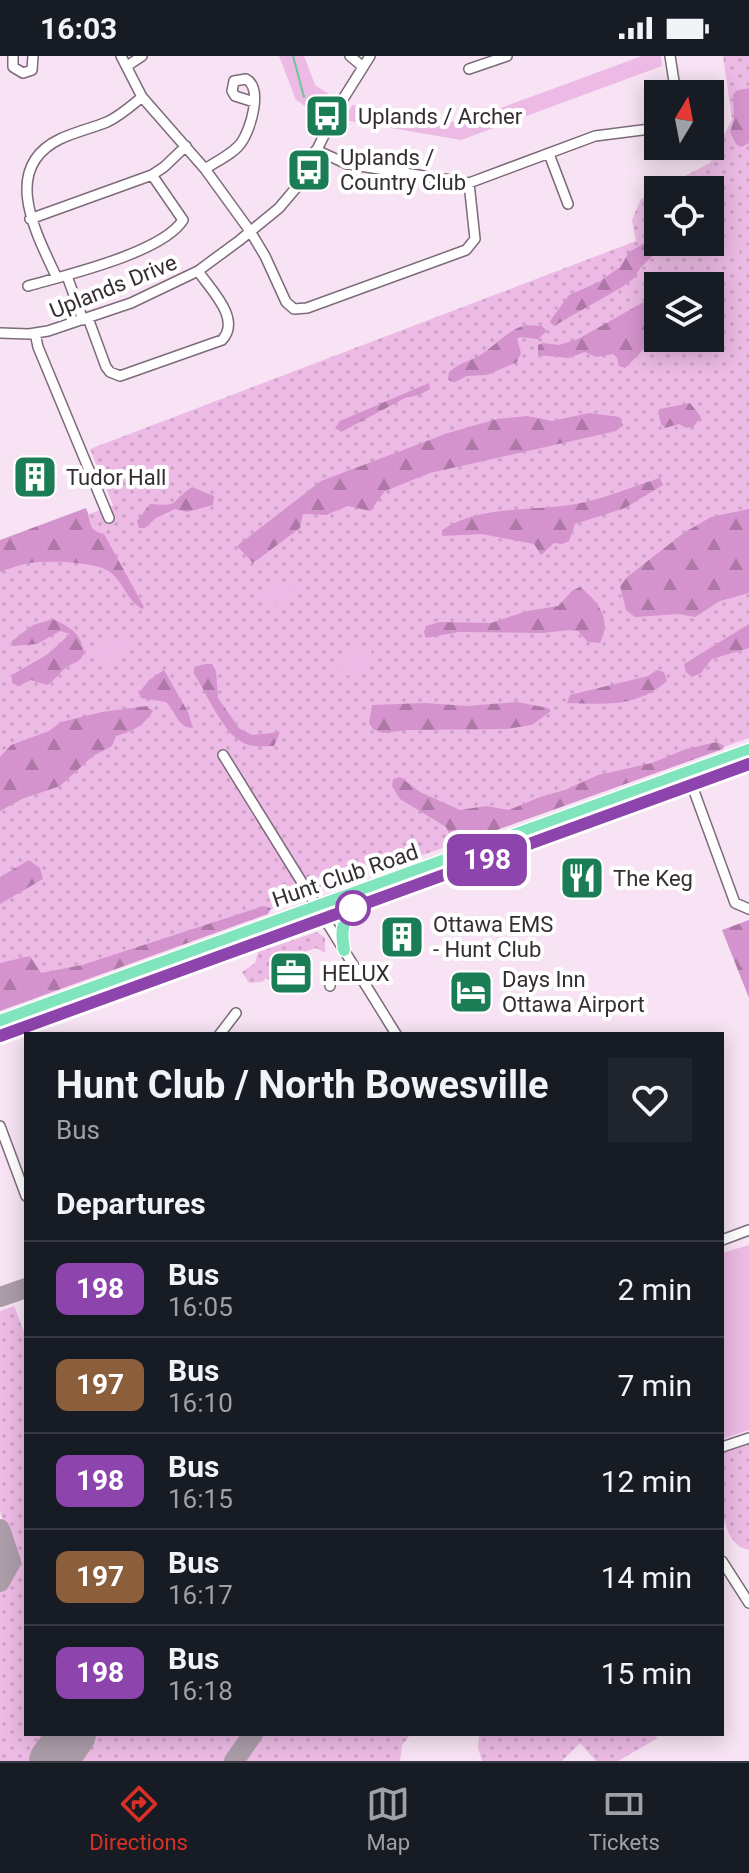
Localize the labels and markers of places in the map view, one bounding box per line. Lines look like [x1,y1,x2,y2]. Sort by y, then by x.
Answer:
bus stop icon: Uplands / Archer [303,92,351,140]
place label: Uplands / Archer [358,104,523,129]
place label: Uplands / Country Club [340,145,466,195]
bus stop icon: Uplands / Country Club [285,146,333,194]
building icon: Tudor Hall [11,453,59,501]
place label: Tudor Hall [66,465,166,490]
restaurant icon: The Keg [558,854,606,902]
place label: The Keg [613,866,693,891]
unlabelled marker [336,891,370,925]
place label: Ottawa EMS - Hunt Club [433,912,553,962]
building icon: Ottawa EMS - Hunt Club [378,913,426,961]
office icon: HELUX [267,949,315,997]
place label: HELUX [322,961,390,986]
place label: Days Inn Ottawa Airport [502,967,645,1017]
hotel icon: Days Inn Ottawa Airport [447,968,495,1016]

